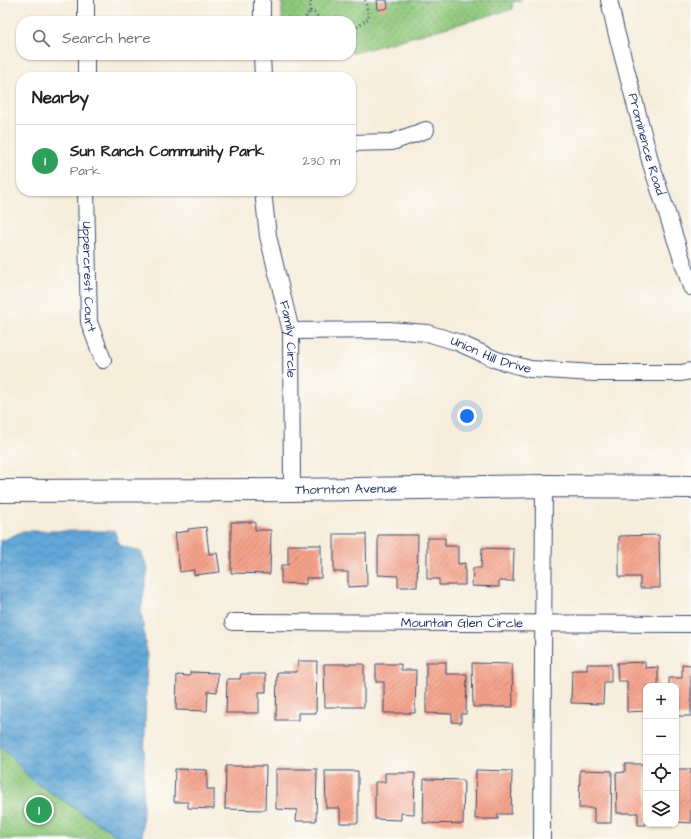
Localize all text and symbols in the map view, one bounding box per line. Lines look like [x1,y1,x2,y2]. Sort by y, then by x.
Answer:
search box [16,16,356,60]
icon: search [30,27,52,49]
text: Search here [62,28,151,49]
text: Nearby [32,86,89,110]
street label: Prominence Road [624,91,670,198]
text: Sun Ranch Community Park [70,141,264,162]
text: 1 [44,152,46,170]
text: 230 m [302,152,340,170]
text: Park [70,162,100,180]
street label: Uppercrest Court [78,221,101,336]
street label: Family Circle [275,299,300,378]
street label: Union Hill Drive [449,332,533,378]
your location [457,406,477,426]
street label: Thornton Avenue [295,479,397,499]
street label: Mountain Glen Circle [401,614,523,632]
map controls [643,683,679,827]
button: + [643,683,679,719]
button: − [643,719,679,755]
button: locate [643,755,679,791]
button: layers [643,791,679,827]
pin: 1 [26,795,52,825]

